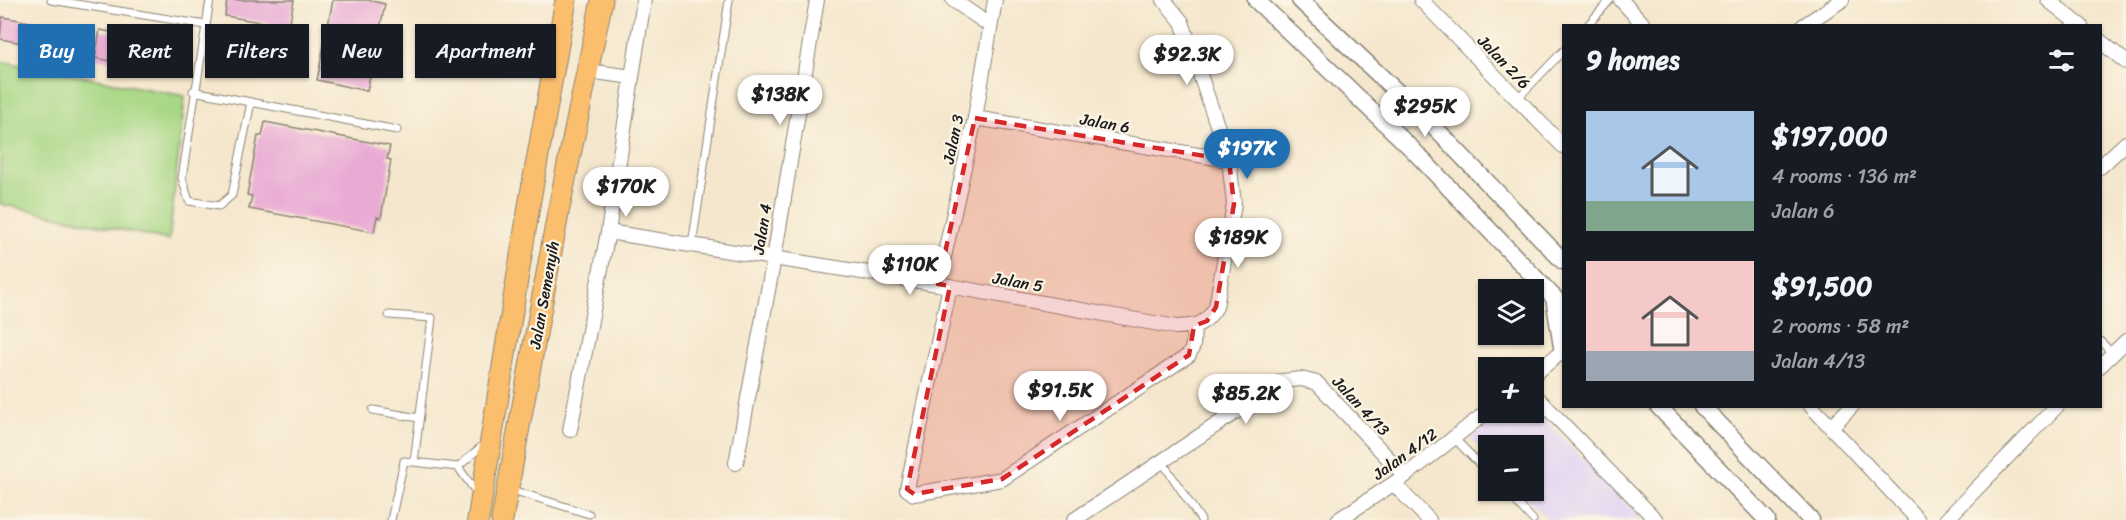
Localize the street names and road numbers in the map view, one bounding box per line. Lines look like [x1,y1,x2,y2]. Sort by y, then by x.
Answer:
street label: Jalan 2/6 [1470,27,1538,96]
street label: Jalan 6 [1077,104,1132,142]
street label: Jalan 3 [933,111,972,167]
street label: Jalan 4 [744,202,780,257]
street label: Jalan Semenyih [520,239,568,352]
street label: Jalan 5 [990,263,1046,301]
street label: Jalan 4/13 [1324,368,1397,443]
street label: Jalan 4/12 [1365,420,1444,488]

